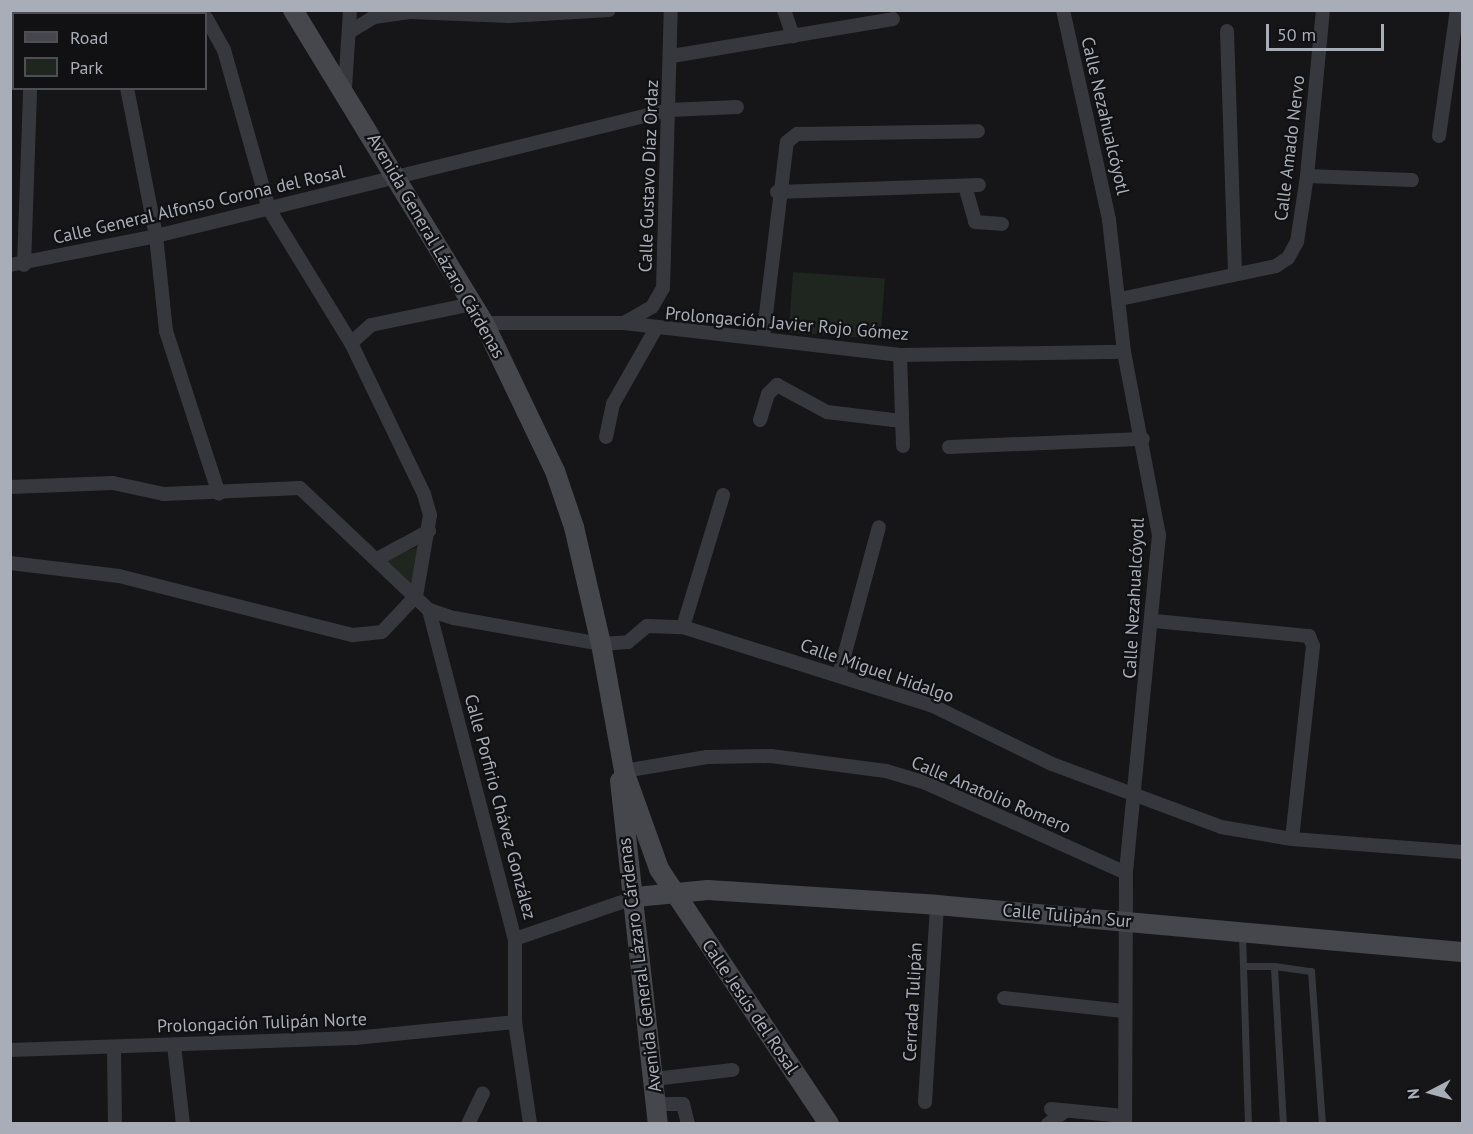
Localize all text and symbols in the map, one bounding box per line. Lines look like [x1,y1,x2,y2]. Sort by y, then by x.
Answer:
legend [12,12,207,90]
scale bar [1269,12,1388,50]
text: 50 m [1277,23,1316,46]
text: Road [70,26,108,49]
street label: Calle Nezahualcóyotl [1076,35,1134,197]
text: Park [70,56,103,79]
street label: Calle Amado Nervo [1270,74,1310,222]
street label: Calle Gustavo Díaz Ordaz [635,79,663,273]
street label: Avenida General Lázaro Cárdenas [363,130,509,362]
street label: Calle General Alfonso Corona del Rosal [51,161,347,249]
street label: Prolongación Javier Rojo Gómez [664,303,910,345]
street label: Calle Nezahualcóyotl [1119,517,1149,679]
street label: Calle Miguel Hidalgo [797,635,957,707]
street label: Calle Porfirio Chávez González [459,692,541,922]
street label: Calle Anatolio Romero [908,751,1074,839]
street label: Avenida General Lázaro Cárdenas [614,837,666,1093]
street label: Calle Tulipán Sur [1001,900,1133,932]
street label: Calle Jesús del Rosal [697,936,803,1078]
street label: Cerrada Tulipán [899,942,927,1062]
street label: Prolongación Tulipán Norte [156,1009,368,1037]
north arrow [1401,1062,1461,1122]
text: N [1403,1088,1424,1100]

